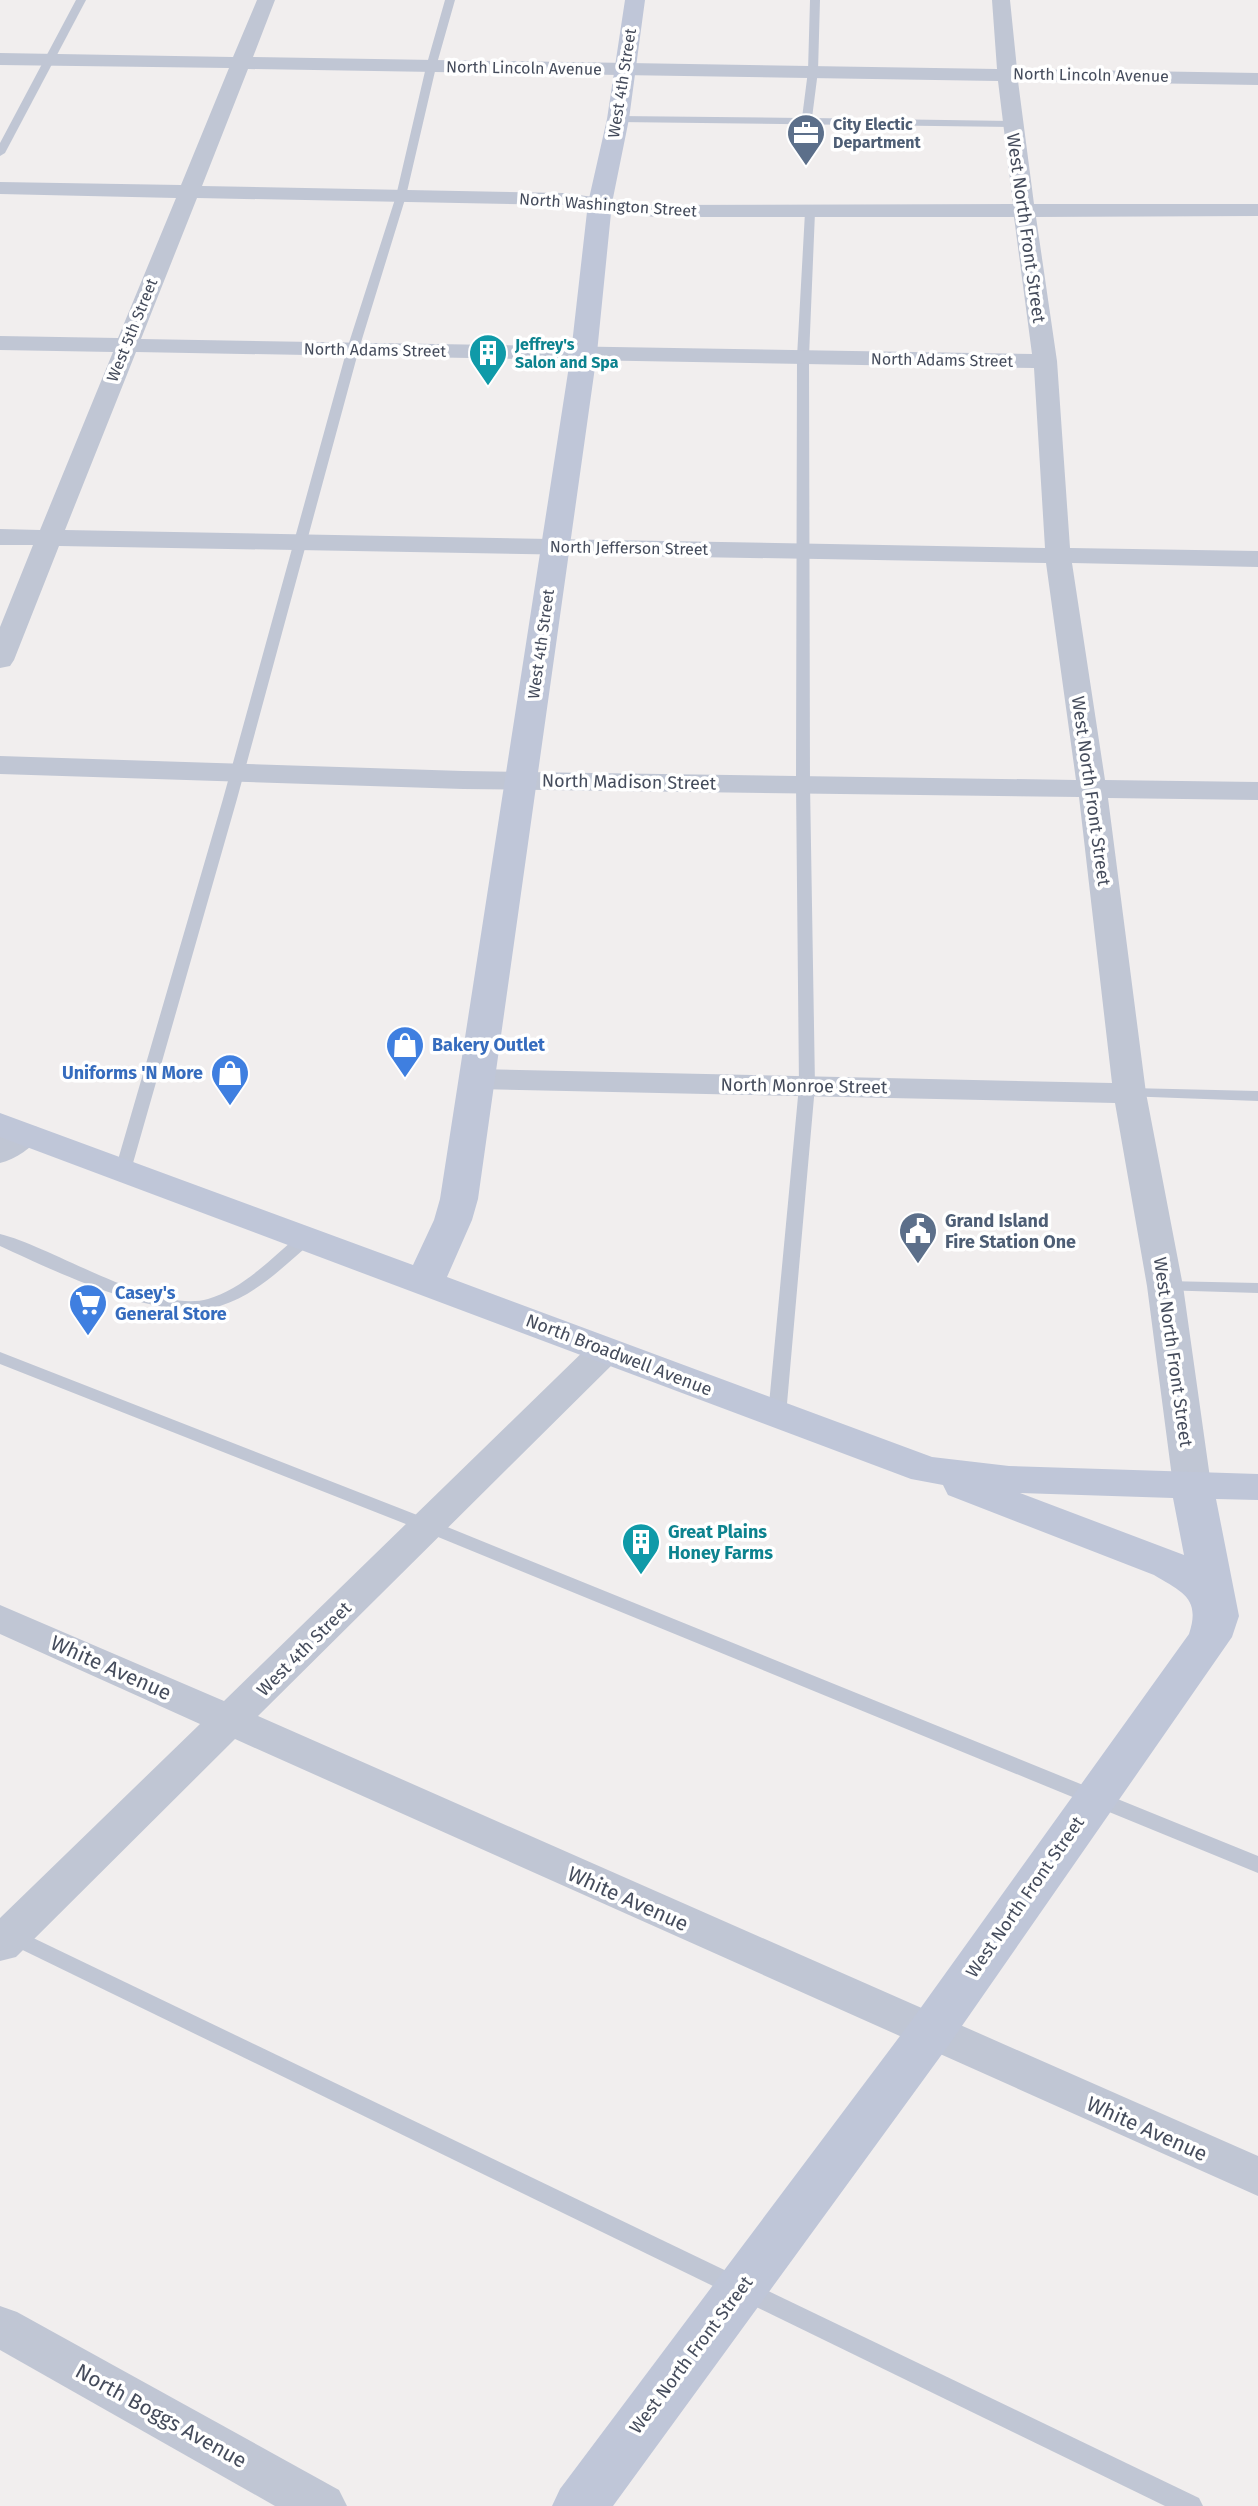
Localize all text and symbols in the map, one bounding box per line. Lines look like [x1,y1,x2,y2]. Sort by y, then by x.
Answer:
street label: West 4th Street [604,27,640,139]
street label: North Lincoln Avenue [446,57,602,79]
street label: North Lincoln Avenue [1013,64,1169,86]
office icon: City Electic Department [785,112,827,167]
place label: City Electic Department [833,115,922,152]
street label: West North Front Street [1002,132,1050,325]
street label: North Washington Street [519,189,698,221]
street label: West 5th Street [103,275,161,385]
building icon: Jeffrey's Salon and Spa [467,332,509,387]
place label: Jeffrey's Salon and Spa [514,335,619,372]
street label: North Adams Street [304,339,446,361]
street label: North Adams Street [871,349,1013,371]
street label: North Jefferson Street [550,537,709,559]
street label: West 4th Street [524,588,558,700]
street label: West North Front Street [1067,695,1115,888]
street label: North Madison Street [542,769,717,795]
shop icon: Bakery Outlet [384,1024,426,1079]
place label: Bakery Outlet [432,1034,546,1056]
shop icon: Uniforms 'N More [209,1052,251,1107]
place label: Uniforms 'N More [62,1062,203,1084]
street label: North Monroe Street [720,1074,888,1098]
public building icon: Grand Island Fire Station One [897,1210,939,1265]
place label: Grand Island Fire Station One [945,1210,1076,1253]
street label: West North Front Street [1149,1256,1197,1449]
supermarket icon: Casey's General Store [67,1282,109,1337]
place label: Casey's General Store [115,1282,227,1325]
street label: North Broadwell Avenue [523,1309,715,1401]
building icon: Great Plains Honey Farms [620,1521,662,1576]
place label: Great Plains Honey Farms [668,1521,773,1564]
street label: West 4th Street [252,1597,356,1701]
street label: White Avenue [47,1630,175,1706]
street label: West North Front Street [961,1812,1089,1982]
street label: White Avenue [564,1861,692,1937]
street label: White Avenue [1083,2091,1211,2167]
street label: West North Front Street [625,2272,758,2438]
street label: North Boggs Avenue [71,2358,251,2474]

